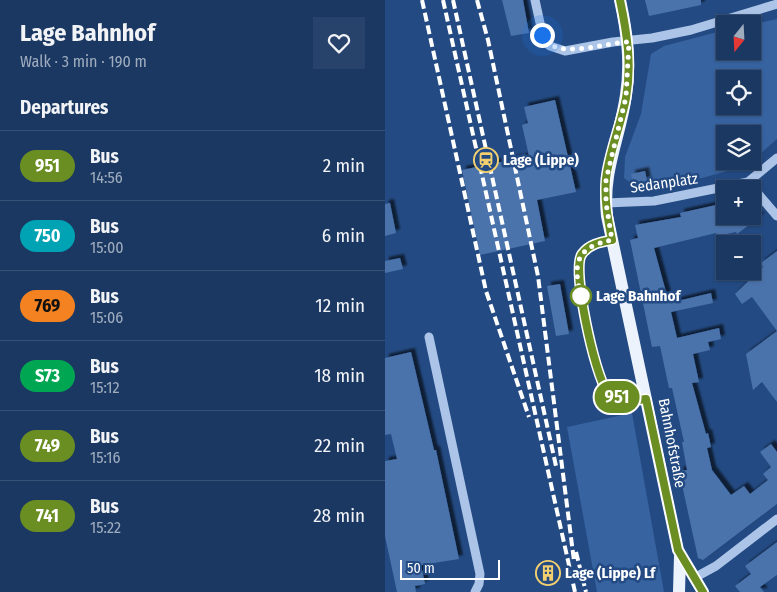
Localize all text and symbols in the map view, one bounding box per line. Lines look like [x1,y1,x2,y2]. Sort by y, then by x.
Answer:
north arrow [716,15,761,60]
map controls [716,15,761,280]
button: heart [313,17,365,69]
text: Lage Bahnhof [20,19,155,47]
your location [530,23,555,48]
text: Walk · 3 min · 190 m [20,52,147,71]
button: locate [716,70,761,115]
text: Departures [20,96,108,119]
button: layers [716,125,761,170]
text: Bus [90,145,119,168]
station icon: Lage (Lippe) [473,147,499,173]
place label: Lage (Lippe) [503,151,579,169]
text: 2 min [323,154,365,177]
text: 951 [35,155,60,177]
text: 14:56 [90,168,123,187]
street label: Sedanplatz [629,169,699,197]
button: + [716,180,761,225]
text: Bus [90,215,119,238]
text: 6 min [322,224,365,247]
text: 750 [34,225,61,247]
button: − [716,235,761,280]
text: 15:00 [90,238,124,257]
text: Bus [90,285,119,308]
marker: Lage Bahnhof [570,285,592,307]
place label: Lage Bahnhof [596,287,681,305]
text: 12 min [315,294,365,317]
text: 769 [35,295,60,317]
text: 15:06 [90,308,123,327]
text: Bus [90,355,119,378]
text: 18 min [314,364,365,387]
text: S73 [35,365,60,387]
text: 15:12 [90,378,120,397]
line badge: 951 [588,381,646,413]
text: 951 [605,386,629,408]
street label: Bahnhofstraße [655,397,689,489]
text: Bus [90,425,119,448]
text: 22 min [314,434,365,457]
text: 749 [35,435,60,457]
text: 15:16 [90,448,121,467]
text: Bus [90,495,119,518]
text: 28 min [313,504,365,527]
text: 741 [36,505,59,527]
text: 15:22 [90,518,121,537]
scale bar [400,557,500,580]
text: 50 m [407,560,435,577]
building icon: Lage (Lippe) Lf [535,560,561,586]
place label: Lage (Lippe) Lf [565,564,656,582]

